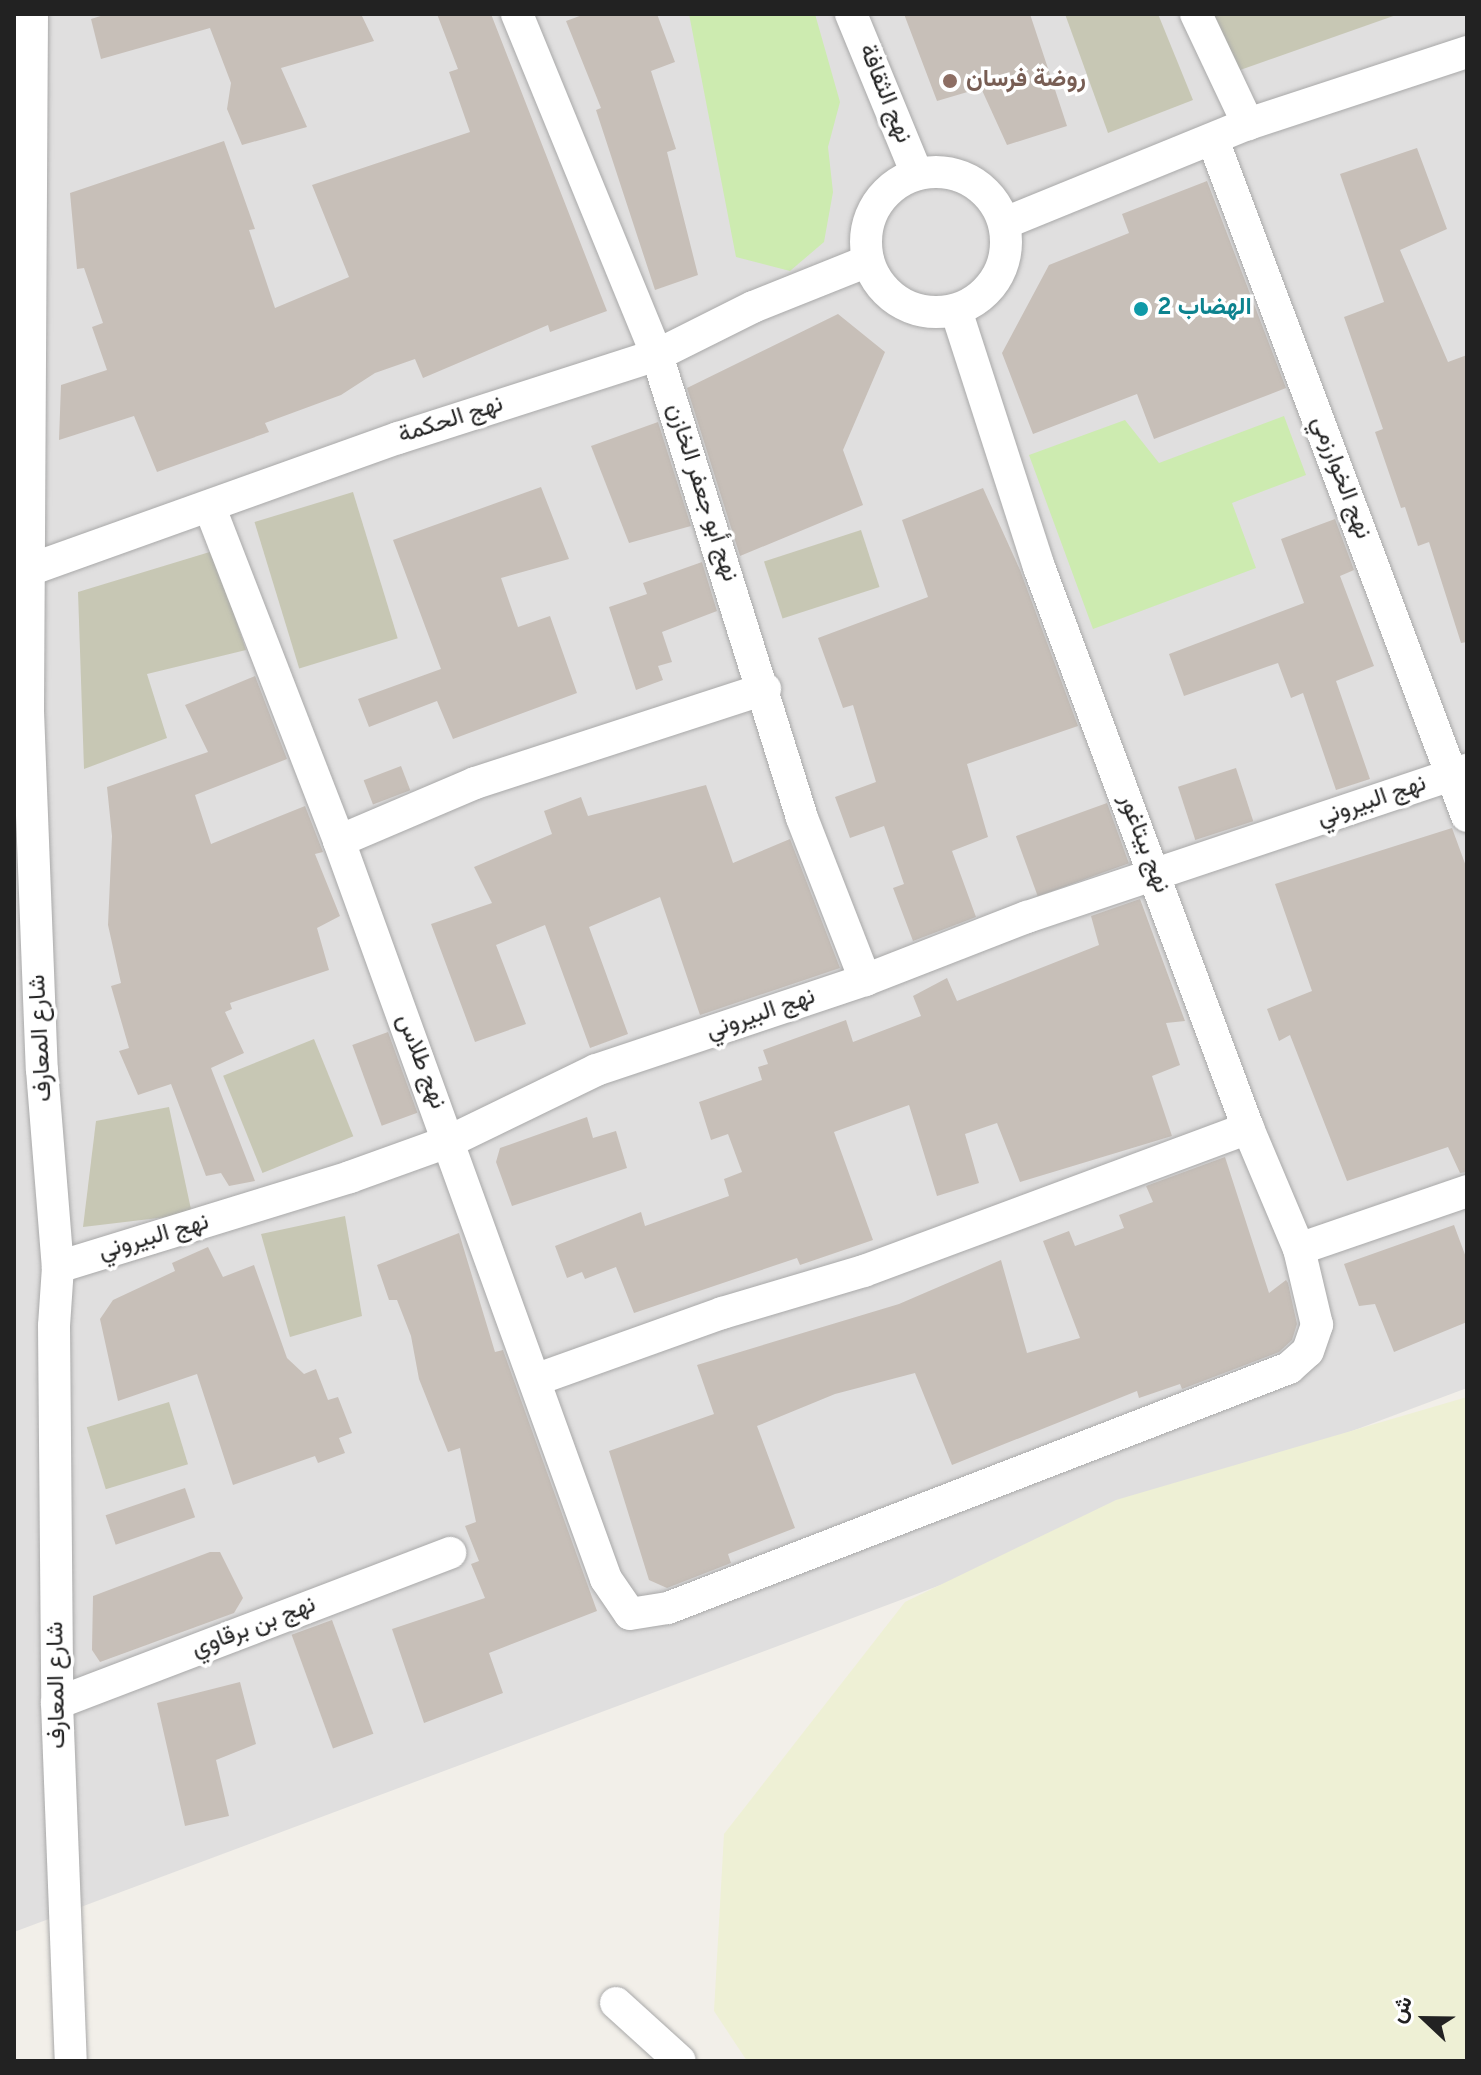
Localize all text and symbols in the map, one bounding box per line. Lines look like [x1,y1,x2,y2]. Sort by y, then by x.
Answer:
street label: نهج الثقافة [851,40,917,148]
place label: روضة فرسان [966,67,1086,95]
marker: روضة فرسان [941,72,959,90]
place label: الهضاب 2 [1157,295,1252,323]
marker: الهضاب 2 [1132,300,1150,318]
street label: نهج الحكمة [395,391,507,451]
street label: نهج أبو جعفر الخازن [659,400,743,586]
street label: نهج الخوارزمي [1303,413,1377,543]
street label: نهج البيروني [1314,770,1430,834]
street label: نهج بيتاغور [1111,790,1175,898]
street label: شارع المعارف [24,974,60,1102]
street label: نهج البيروني [703,983,819,1047]
street label: نهج طلاس [389,1010,451,1114]
street label: نهج البيروني [96,1209,212,1267]
street label: نهج بن برقاوي [188,1591,320,1665]
street label: شارع المعارف [42,1621,74,1749]
north arrow [1385,1979,1465,2059]
text: ش [1385,1993,1420,2027]

